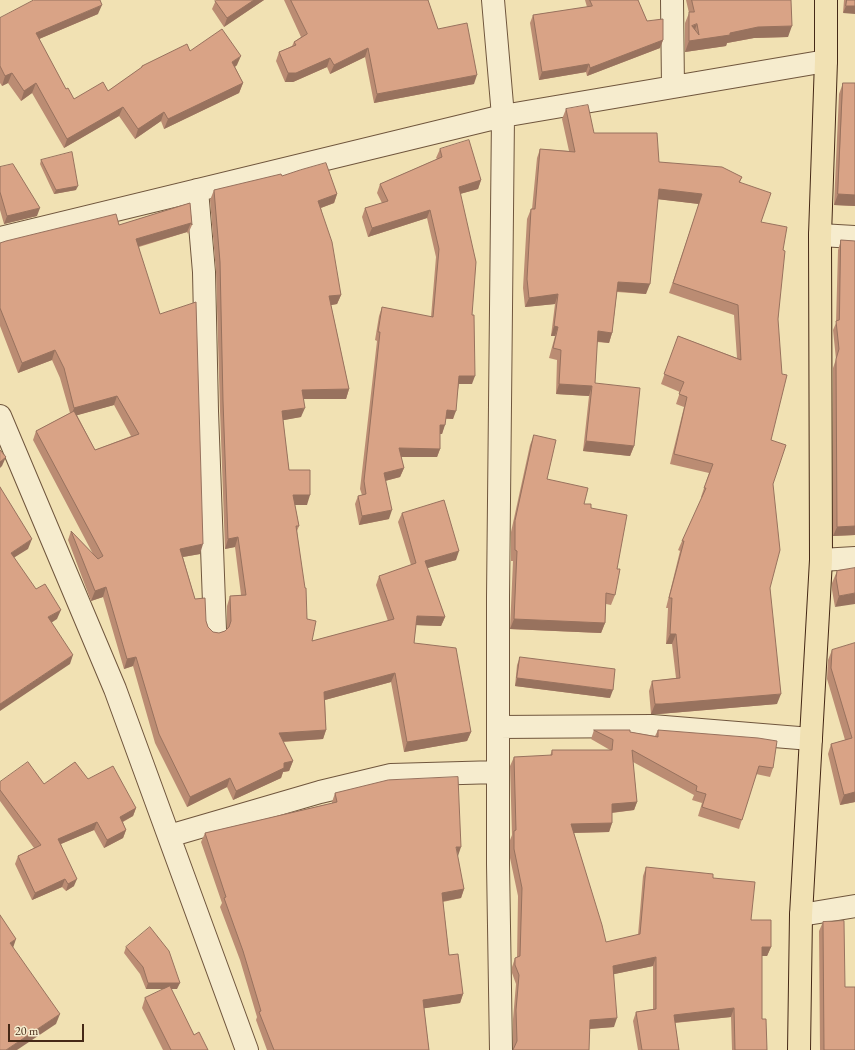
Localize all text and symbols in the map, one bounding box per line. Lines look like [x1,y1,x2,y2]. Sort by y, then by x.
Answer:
scale bar [10,1016,86,1042]
text: 20 m [15,1023,38,1039]

